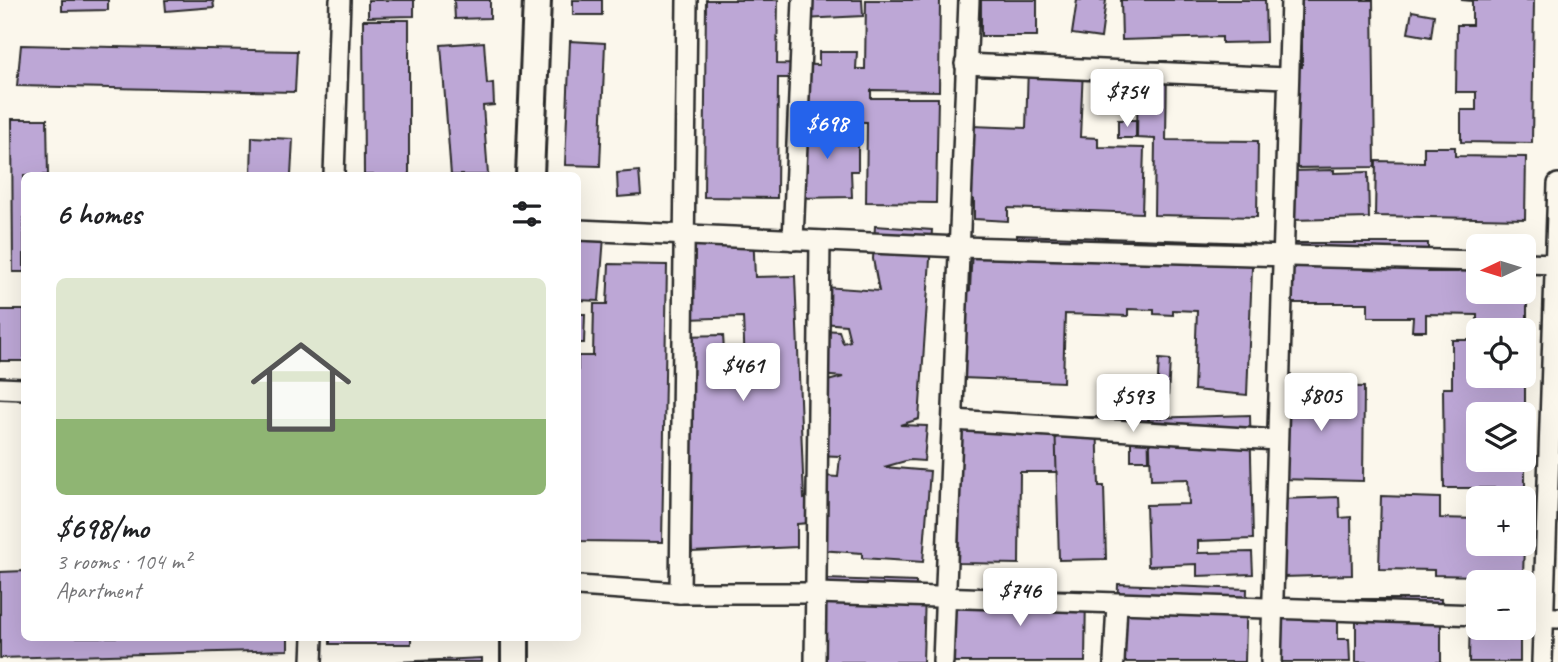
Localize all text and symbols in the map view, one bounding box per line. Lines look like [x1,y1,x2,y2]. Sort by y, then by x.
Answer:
pin: $754 [1086,69,1168,129]
text: $754 [1107,77,1147,106]
pin: $698 [786,102,868,161]
text: $698 [806,109,848,138]
text: 6 homes [56,195,141,233]
icon: filters [508,195,546,233]
north arrow [1466,234,1536,304]
map controls [1466,234,1536,640]
button: locate [1466,318,1536,388]
icon: home [238,324,364,450]
pin: $461 [702,344,784,403]
text: $461 [722,351,764,380]
pin: $593 [1092,374,1174,434]
pin: $805 [1280,374,1362,433]
text: $805 [1300,381,1342,410]
text: $593 [1113,382,1153,411]
button: layers [1466,402,1536,472]
button: + [1466,486,1536,556]
text: $698/mo [56,509,149,547]
text: 3 rooms · 104 m² [56,547,191,576]
pin: $746 [979,568,1061,628]
button: − [1466,570,1536,640]
text: Apartment [56,576,141,605]
text: $746 [999,576,1041,605]

